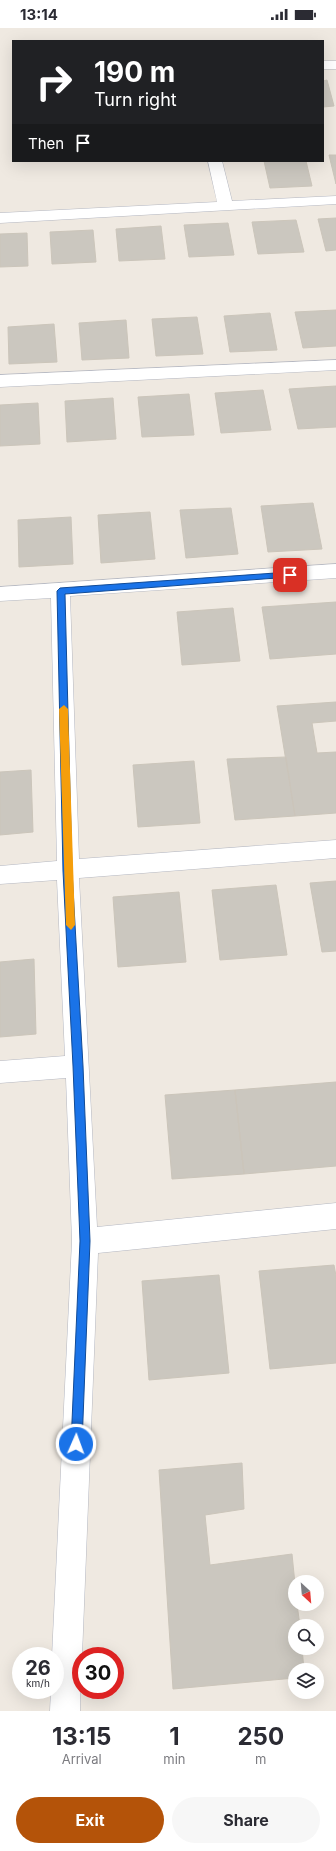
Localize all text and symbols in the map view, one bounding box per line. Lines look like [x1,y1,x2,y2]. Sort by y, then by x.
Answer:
text: 13:14 [20,5,58,24]
text: 190 m [94,55,175,89]
icon: right [28,56,80,108]
text: Turn right [94,89,177,110]
icon: arrive [72,132,94,154]
text: Then [28,134,64,153]
pin [273,558,307,592]
icon: arrive [279,564,301,586]
position arrow [55,1423,97,1465]
north arrow [288,1575,324,1611]
map controls [288,1575,324,1699]
button: search [288,1619,324,1655]
speed limit sign: 30 [72,1647,124,1699]
text: 26 [25,1656,51,1680]
button: layers [288,1663,324,1699]
text: km/h [26,1677,50,1689]
text: 13:15 [52,1722,111,1751]
text: 1 [169,1722,180,1751]
text: 250 [237,1722,284,1751]
text: Arrival [62,1751,102,1767]
text: min [163,1751,186,1767]
text: m [255,1751,266,1767]
button: Exit [16,1797,164,1843]
button: Share [172,1797,320,1843]

